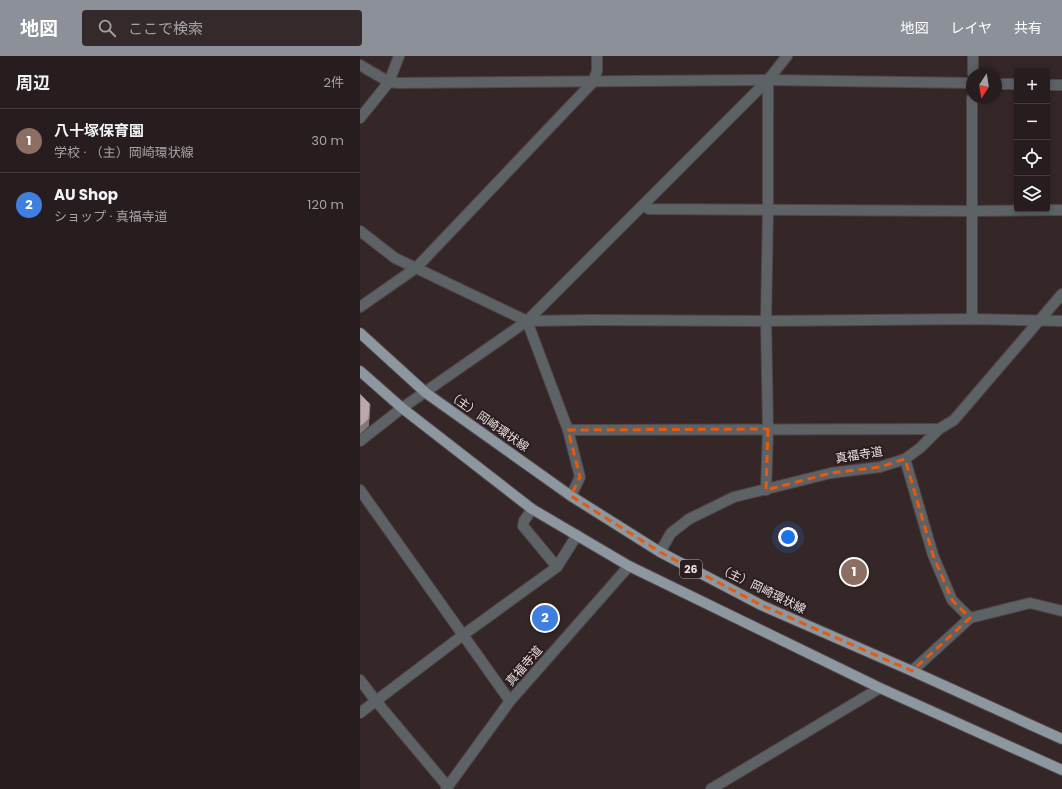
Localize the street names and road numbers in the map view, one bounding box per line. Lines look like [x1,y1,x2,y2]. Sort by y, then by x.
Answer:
street label: （主）岡崎環状線 [444,386,532,455]
street label: 真福寺道 [834,442,884,467]
road number: 26 [680,560,702,578]
street label: （主）岡崎環状線 [715,560,809,617]
street label: 真福寺道 [501,642,546,689]

